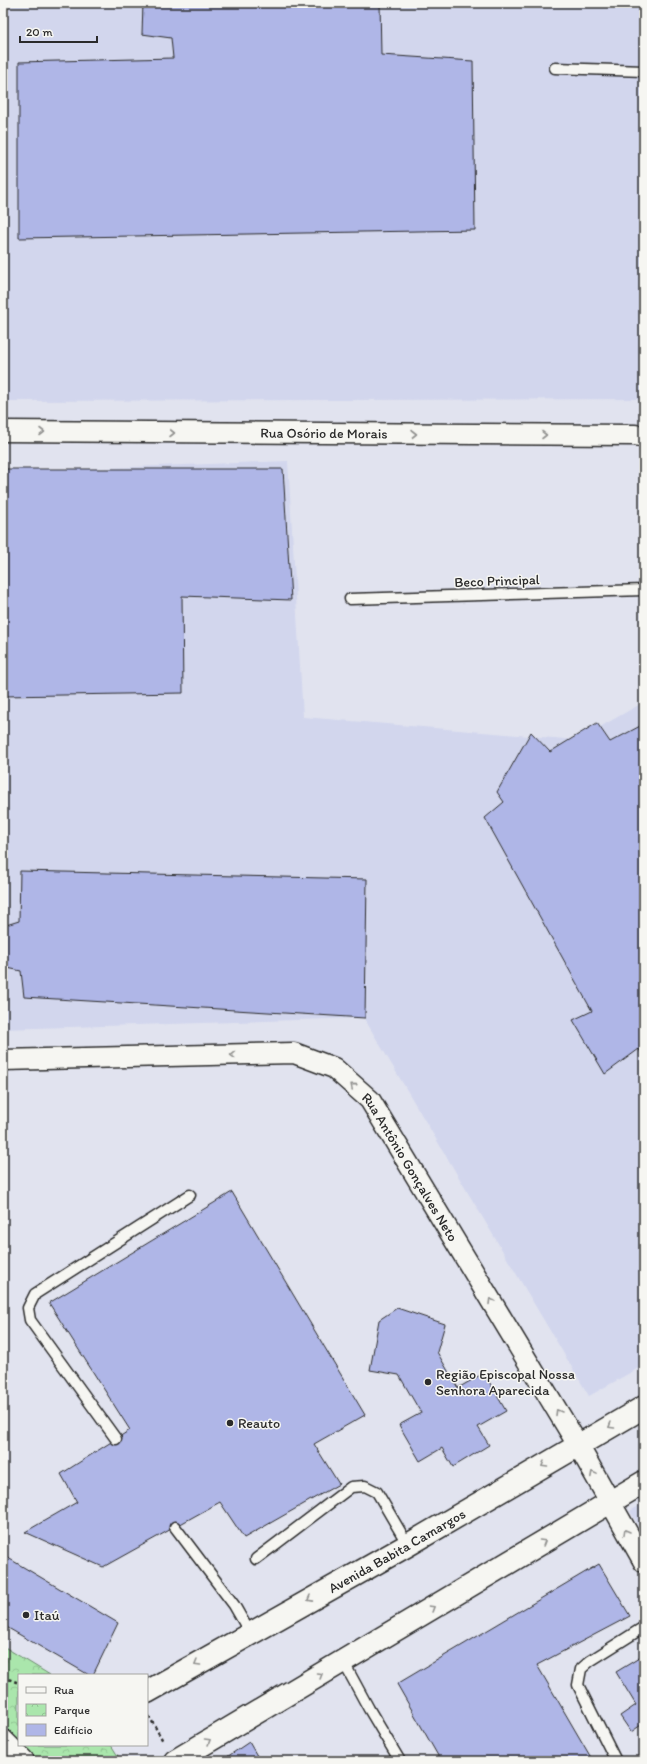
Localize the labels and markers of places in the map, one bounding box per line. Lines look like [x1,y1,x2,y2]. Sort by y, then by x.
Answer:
place label: Região Episcopal Nossa Senhora Aparecida [436,1366,575,1399]
marker: Região Episcopal Nossa Senhora Aparecida [423,1377,433,1387]
place label: Reauto [238,1415,280,1432]
marker: Reauto [225,1418,235,1428]
place label: Itaú [34,1607,60,1624]
marker: Itaú [21,1610,31,1620]

